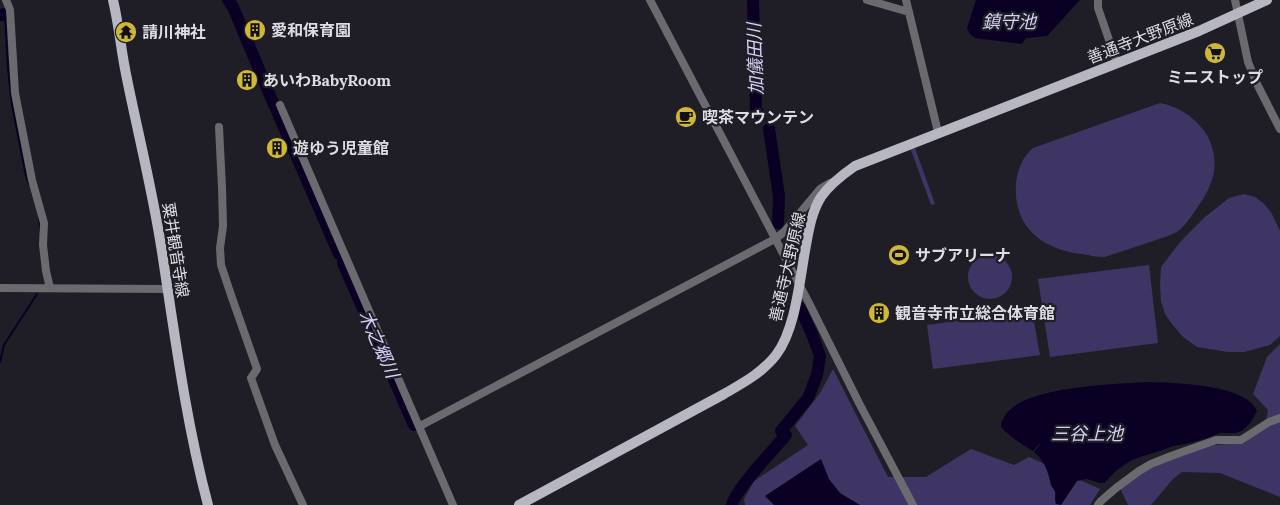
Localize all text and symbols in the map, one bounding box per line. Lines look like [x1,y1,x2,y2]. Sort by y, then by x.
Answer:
street label: 善通寺大野原線 [1084,9,1196,67]
water label: 鎮守池 [982,10,1038,33]
building icon: 愛和保育園 [243,18,267,42]
temple icon: 請川神社 [114,20,138,44]
place label: 愛和保育園 [271,20,351,40]
water label: 加儀田川 [742,21,768,95]
place label: 請川神社 [142,22,206,42]
supermarket icon: ミニストップ [1203,41,1227,65]
place label: ミニストップ [1167,67,1263,87]
building icon: あいわBabyRoom [235,68,259,92]
place label: あいわBabyRoom [263,70,391,90]
cafe icon: 喫茶マウンテン [674,105,698,129]
place label: 喫茶マウンテン [702,107,814,127]
building icon: 遊ゆう児童館 [265,136,289,160]
place label: 遊ゆう児童館 [293,138,389,158]
street label: 粟井観音寺線 [159,201,193,299]
street label: 善通寺大野原線 [765,210,809,324]
sports icon: サブアリーナ [887,243,911,267]
place label: サブアリーナ [915,245,1011,265]
building icon: 観音寺市立総合体育館 [867,301,891,325]
place label: 観音寺市立総合体育館 [895,303,1055,323]
water label: 木之郷川 [354,306,405,383]
water label: 三谷上池 [1051,422,1125,445]

